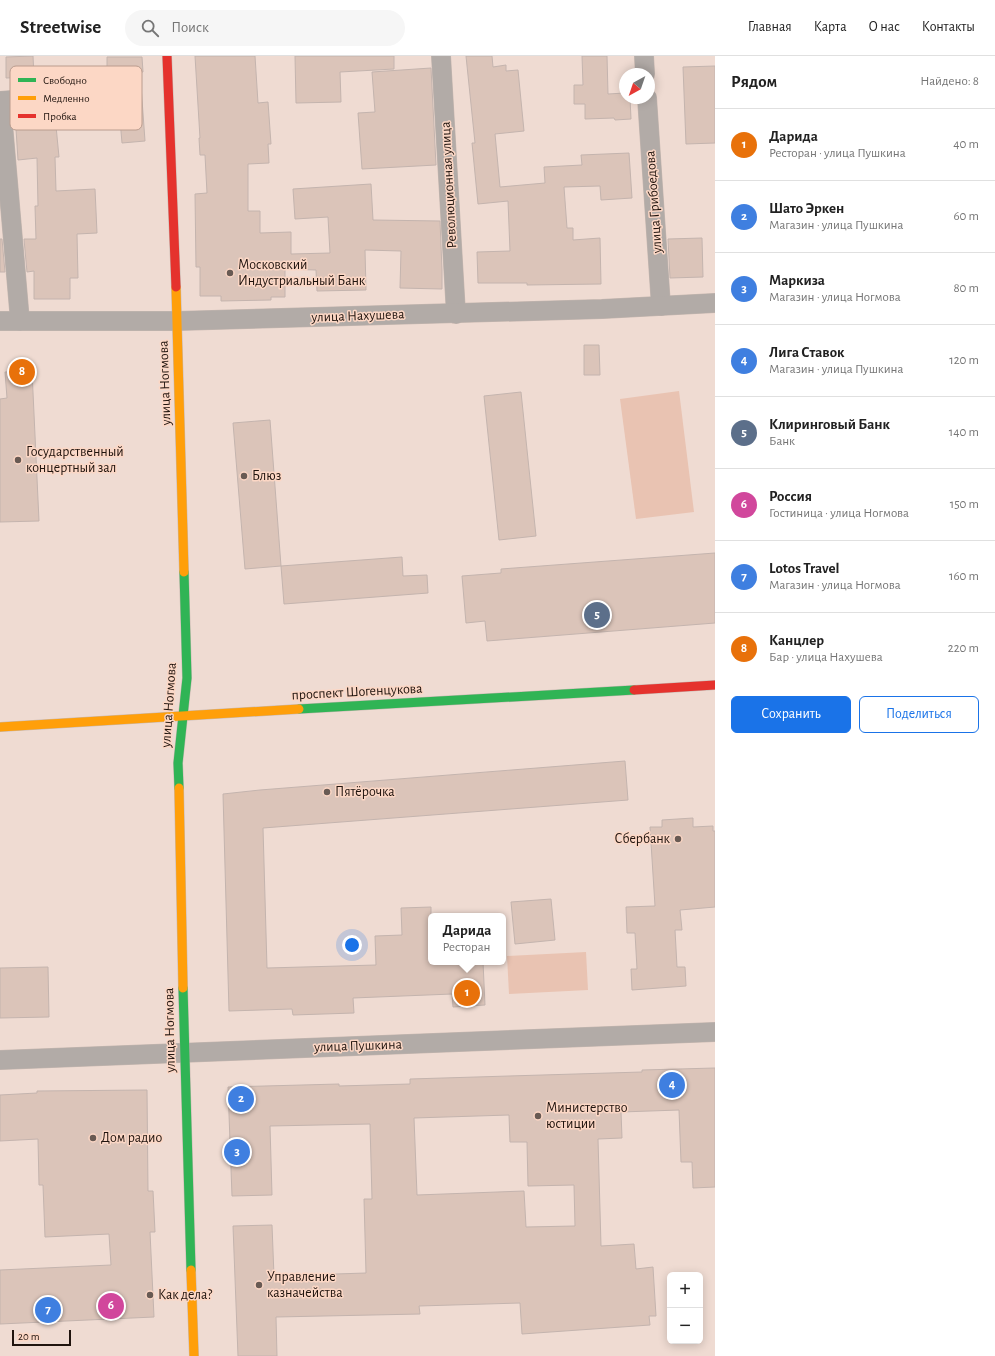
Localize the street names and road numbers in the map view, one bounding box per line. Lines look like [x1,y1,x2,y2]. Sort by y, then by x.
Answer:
street label: Революционная улица [439,121,459,249]
street label: улица Грибоедова [643,150,665,255]
street label: улица Нахушева [310,307,405,325]
street label: улица Ногмова [157,340,174,427]
street label: улица Ногмова [159,662,179,749]
street label: проспект Шогенцукова [291,682,423,702]
street label: улица Ногмова [162,987,178,1074]
street label: улица Пушкина [313,1037,403,1055]

